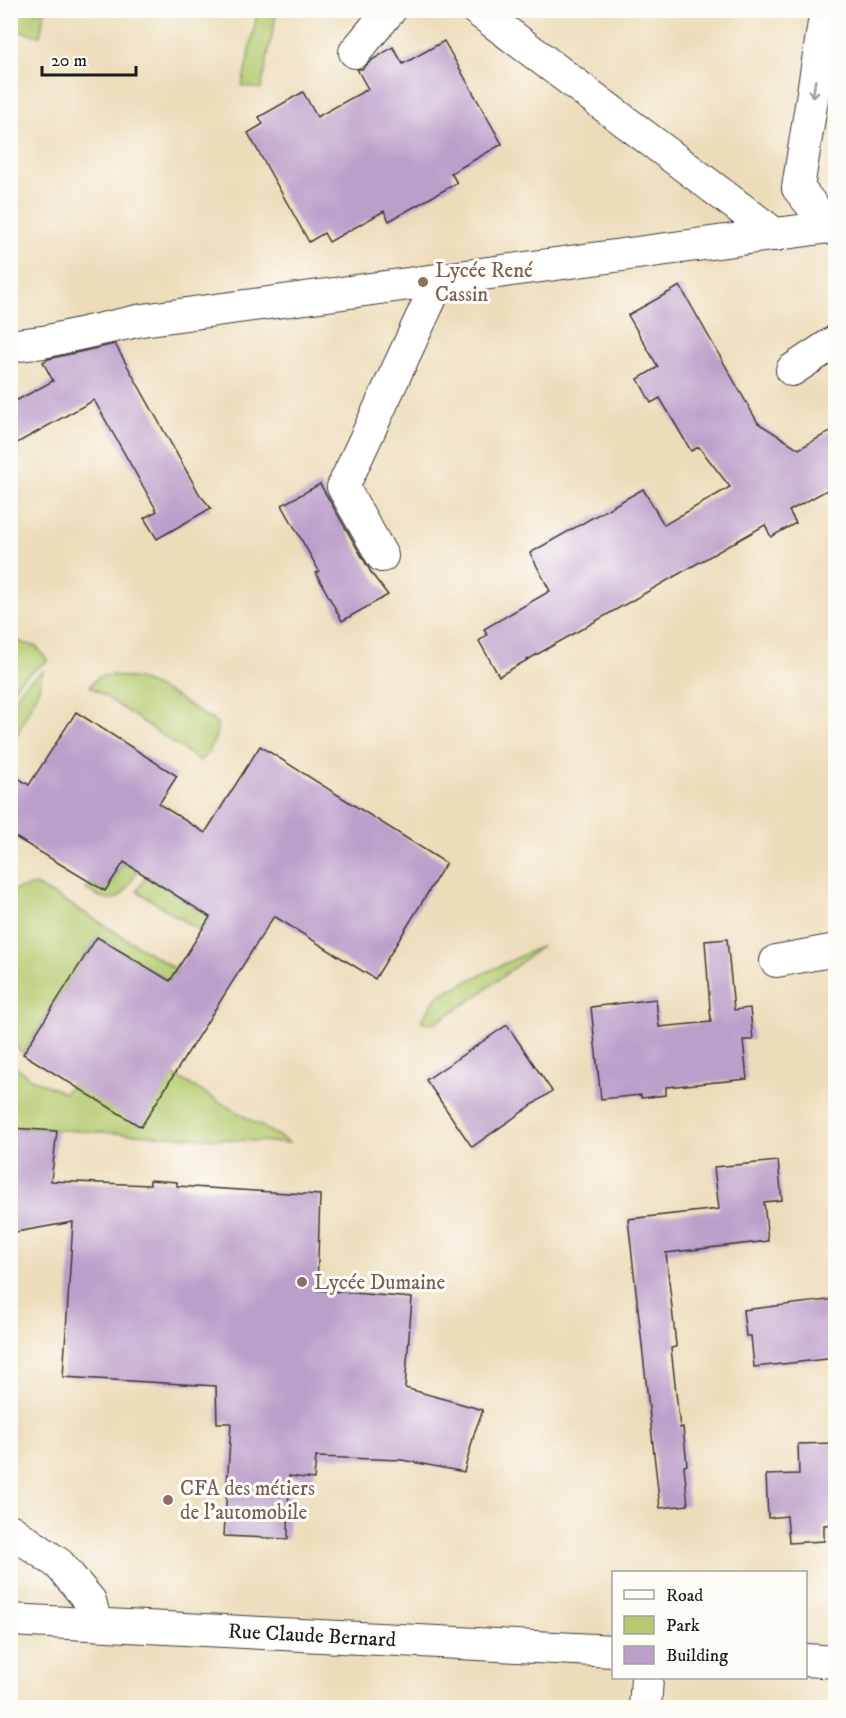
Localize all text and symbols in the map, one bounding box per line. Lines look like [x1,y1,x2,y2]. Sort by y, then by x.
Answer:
scale bar [42,39,136,77]
text: 20 m [51,50,87,72]
one-way arrow [808,79,819,98]
place label: Lycée René Cassin [435,258,533,308]
marker: Lycée René Cassin [416,275,430,289]
place label: Lycée Dumaine [314,1270,445,1296]
marker: Lycée Dumaine [295,1275,309,1289]
place label: CFA des métiers de l'automobile [180,1476,315,1526]
marker: CFA des métiers de l'automobile [161,1493,175,1507]
legend [612,1571,807,1679]
text: Road [666,1585,703,1607]
text: Park [666,1615,700,1637]
street label: Rue Claude Bernard [227,1619,397,1653]
text: Building [666,1645,728,1667]

